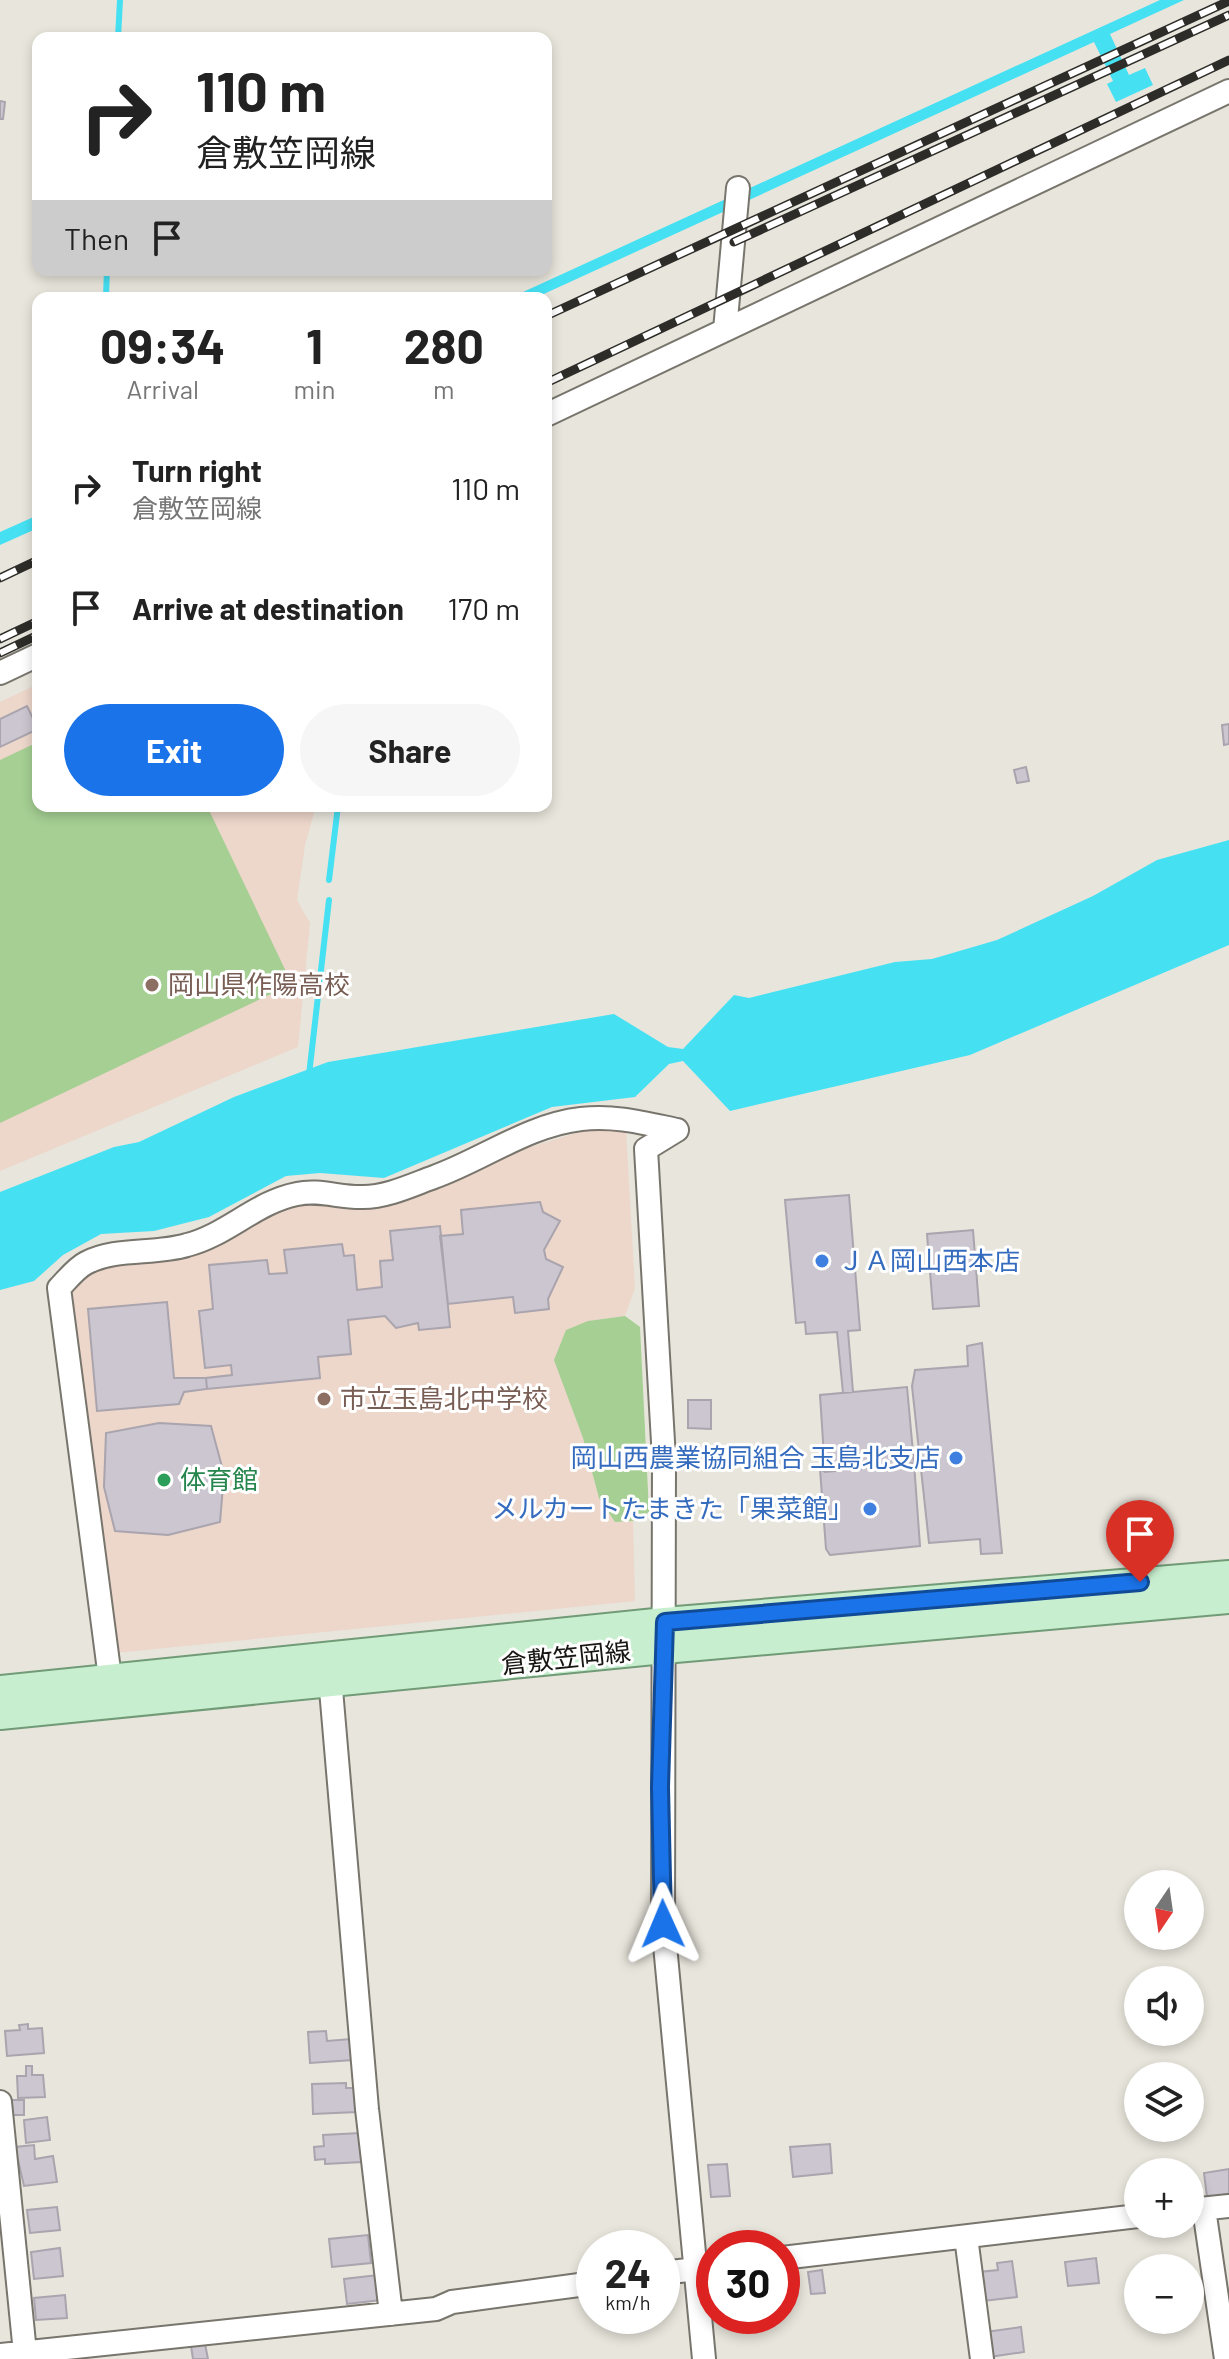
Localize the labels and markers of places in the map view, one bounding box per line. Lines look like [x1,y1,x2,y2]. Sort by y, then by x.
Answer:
place label: 岡山県作陽高校 [168,968,350,999]
marker: 岡山県作陽高校 [143,976,161,994]
place label: ＪＡ岡山西本店 [838,1244,1020,1275]
marker: ＪＡ岡山西本店 [813,1252,831,1270]
place label: 市立玉島北中学校 [340,1382,548,1413]
marker: 市立玉島北中学校 [315,1390,333,1408]
place label: 岡山西農業協同組合 玉島北支店 [571,1441,940,1472]
marker: 岡山西農業協同組合 玉島北支店 [947,1449,965,1467]
place label: 体育館 [180,1463,258,1494]
marker: 体育館 [155,1471,173,1489]
place label: メルカートたまきた「果菜館」 [492,1492,854,1523]
marker: メルカートたまきた「果菜館」 [861,1500,879,1518]
pin [1106,1500,1174,1582]

